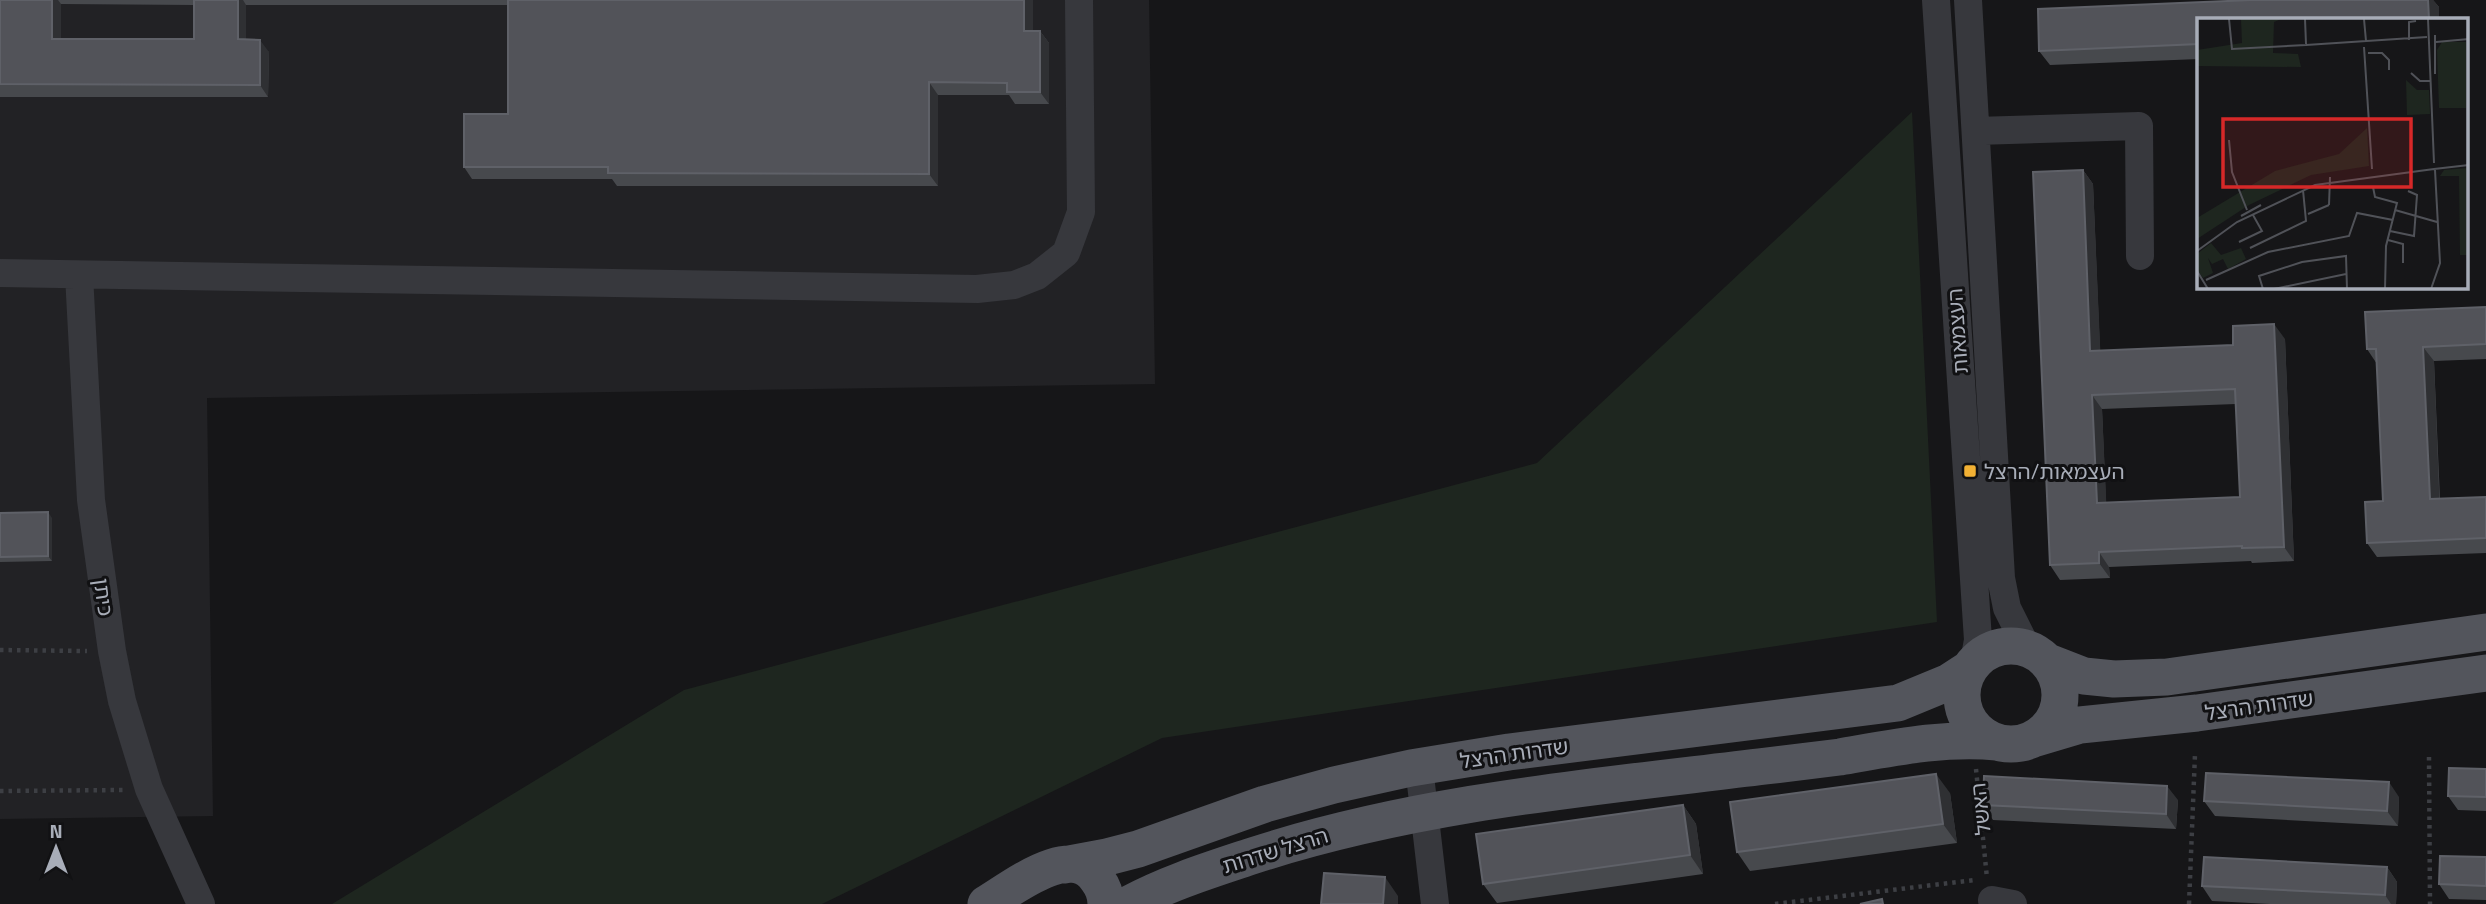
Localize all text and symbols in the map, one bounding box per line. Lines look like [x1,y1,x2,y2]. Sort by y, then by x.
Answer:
inset map [2197,18,2468,289]
street label: העצמאות [1938,287,1976,375]
place label: העצמאות/הרצל [1984,455,2125,487]
marker: העצמאות/הרצל [1962,463,1978,479]
street label: כיתן [86,576,122,618]
street label: שדרות הרצל [2203,682,2315,728]
street label: שדרות הרצל [1458,730,1570,776]
street label: האשל [1961,781,1999,837]
north arrow [21,813,91,883]
text: N [49,816,63,845]
street label: הרצל שדרות [1218,819,1332,881]

